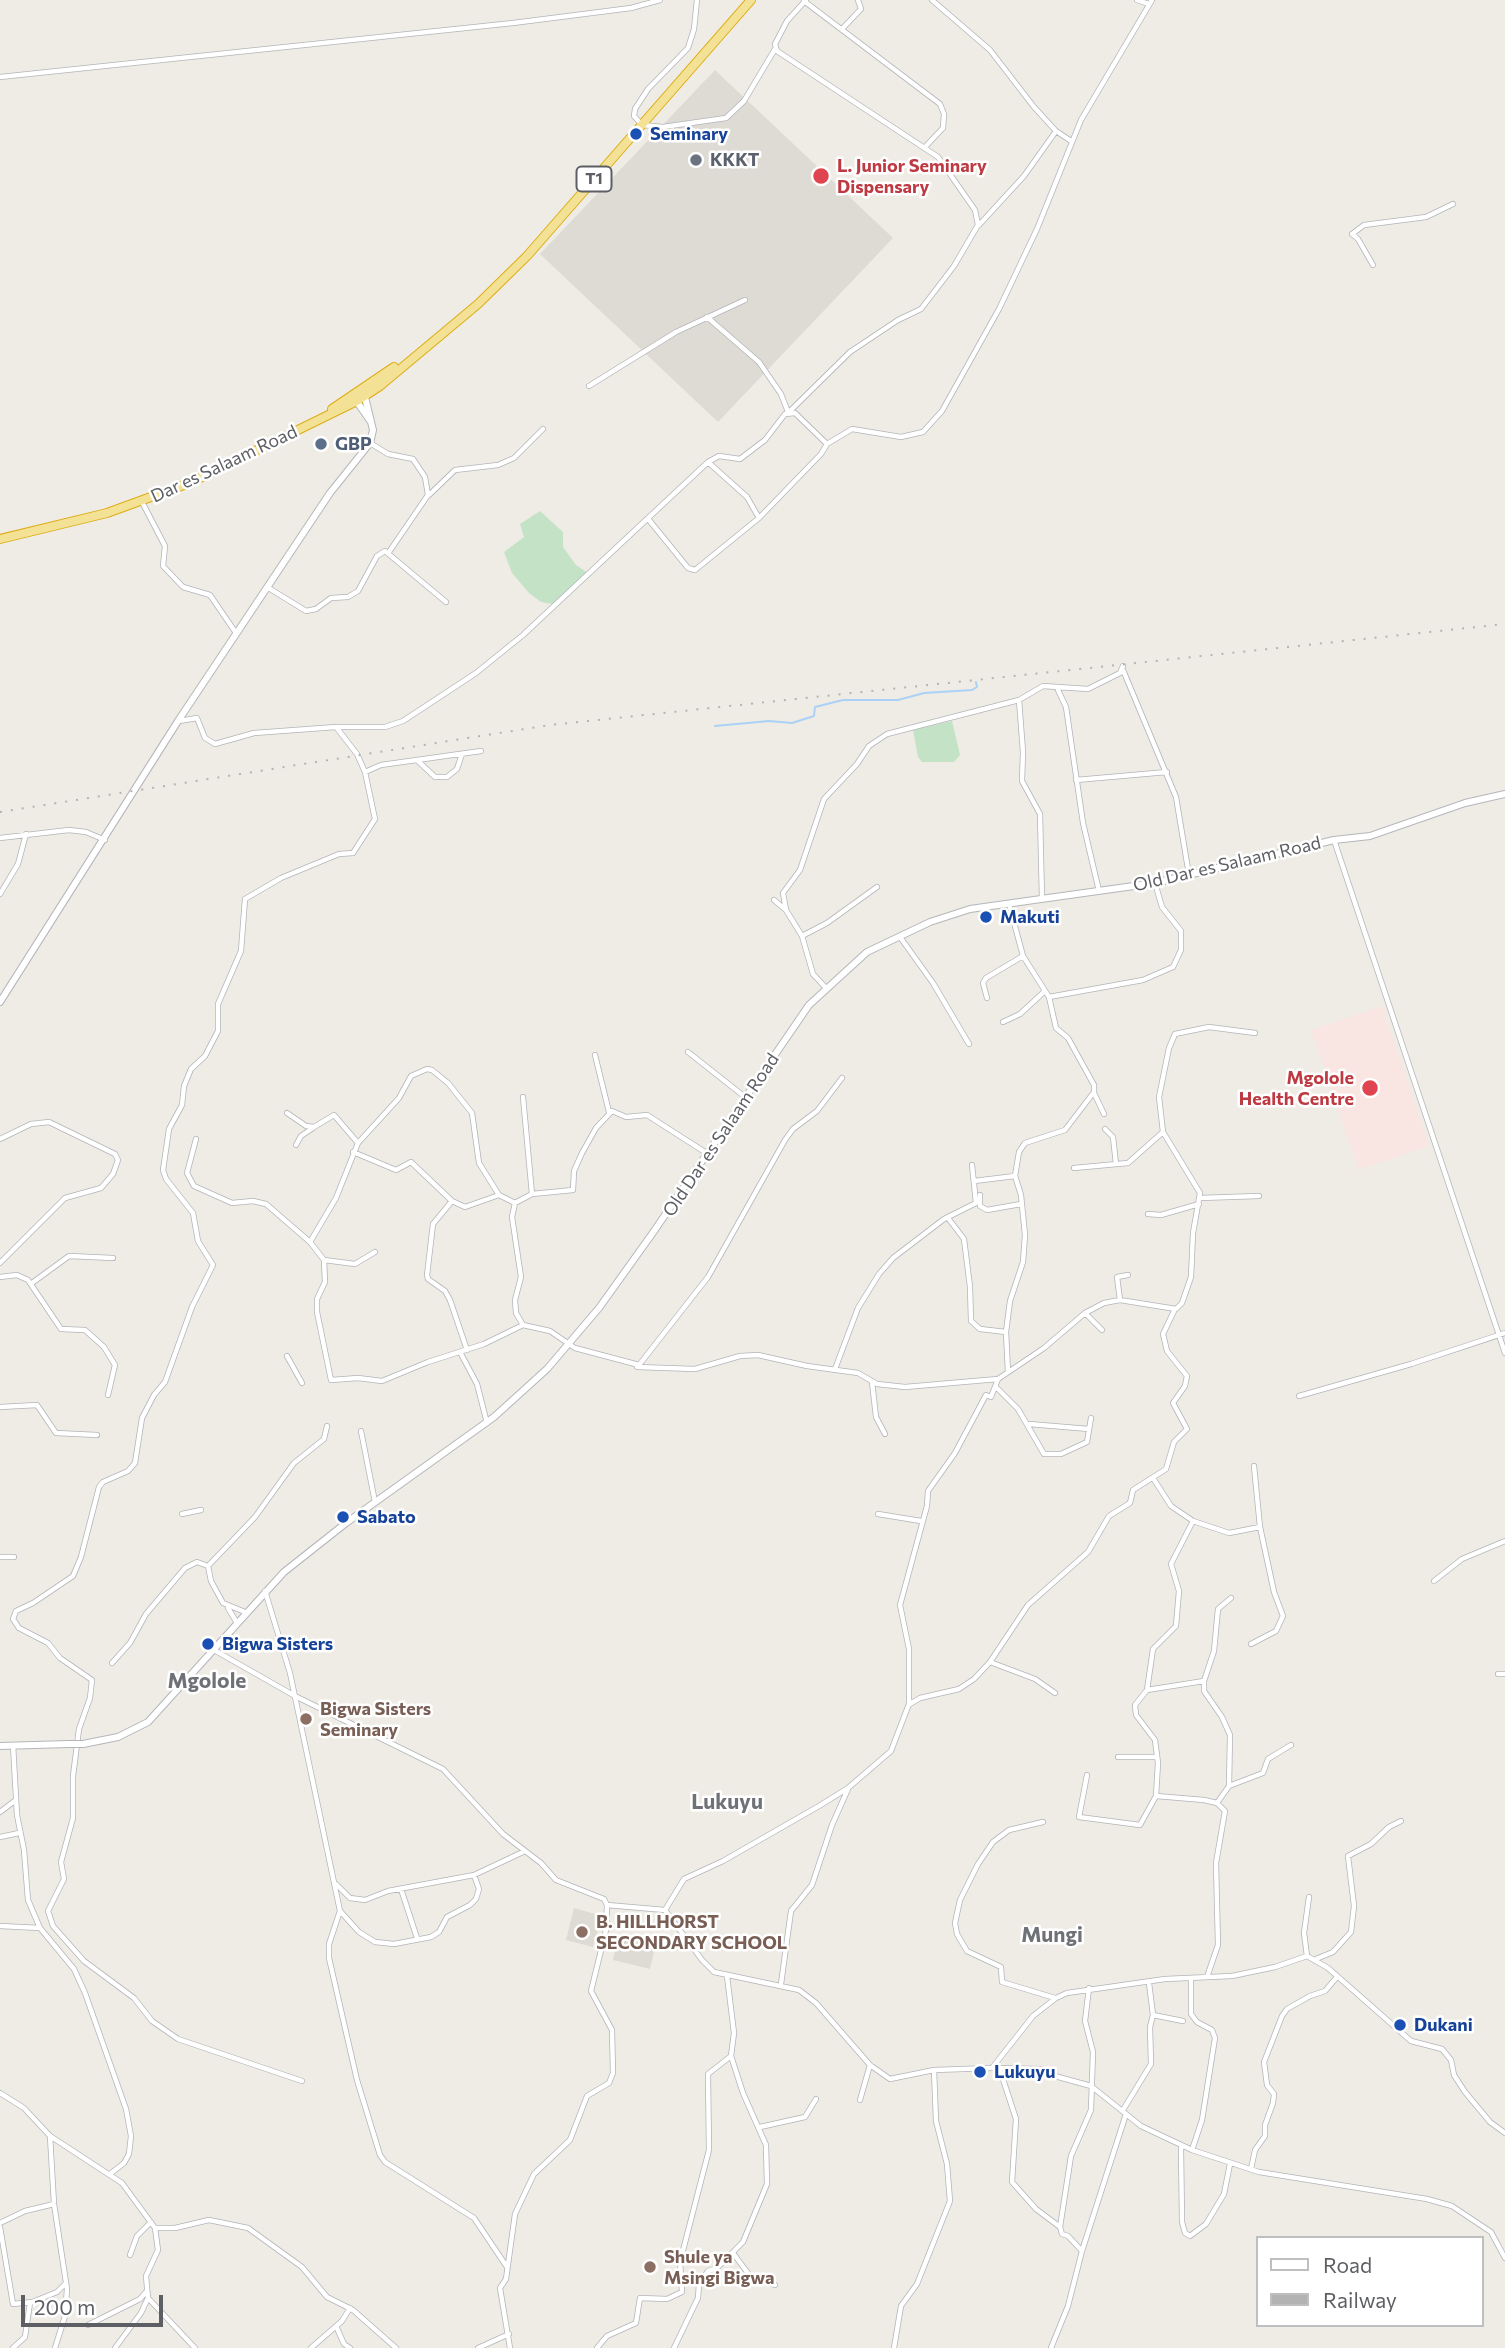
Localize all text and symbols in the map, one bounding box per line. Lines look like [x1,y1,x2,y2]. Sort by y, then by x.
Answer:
place label: Seminary [650,123,728,145]
marker: Seminary [628,126,644,142]
place label: KKKT [710,149,759,171]
marker: KKKT [688,152,704,168]
place label: L. Junior Seminary Dispensary [837,155,987,198]
marker: L. Junior Seminary Dispensary [811,166,831,186]
road number: T1 [576,167,612,192]
street label: Dar es Salaam Road [147,421,301,507]
place label: GBP [335,433,372,455]
marker: GBP [313,436,329,452]
street label: Old Dar es Salaam Road [1131,832,1323,896]
place label: Makuti [1000,906,1060,928]
marker: Makuti [978,909,994,925]
street label: Old Dar es Salaam Road [658,1049,784,1221]
place label: Mgolole Health Centre [1239,1067,1354,1110]
marker: Mgolole Health Centre [1360,1078,1380,1098]
place label: Sabato [357,1506,416,1528]
marker: Sabato [335,1509,351,1525]
place label: Bigwa Sisters [222,1633,333,1655]
marker: Bigwa Sisters [200,1636,216,1652]
district label: Mgolole [168,1668,246,1694]
place label: Bigwa Sisters Seminary [320,1698,431,1740]
marker: Bigwa Sisters Seminary [298,1711,314,1727]
district label: Lukuyu [691,1789,763,1815]
place label: B. HILLHORST SECONDARY SCHOOL [596,1911,787,1954]
district label: Mungi [1021,1922,1083,1948]
marker: B. HILLHORST SECONDARY SCHOOL [574,1924,590,1940]
place label: Dukani [1414,2014,1473,2036]
marker: Dukani [1392,2017,1408,2033]
place label: Lukuyu [994,2061,1055,2083]
marker: Lukuyu [972,2064,988,2080]
legend [1256,2236,1484,2327]
place label: Shule ya Msingi Bigwa [664,2246,775,2288]
text: Road [1323,2252,1372,2277]
marker: Shule ya Msingi Bigwa [642,2259,658,2275]
scale bar [24,2282,166,2326]
text: Railway [1323,2287,1397,2312]
text: 200 m [34,2294,95,2319]

